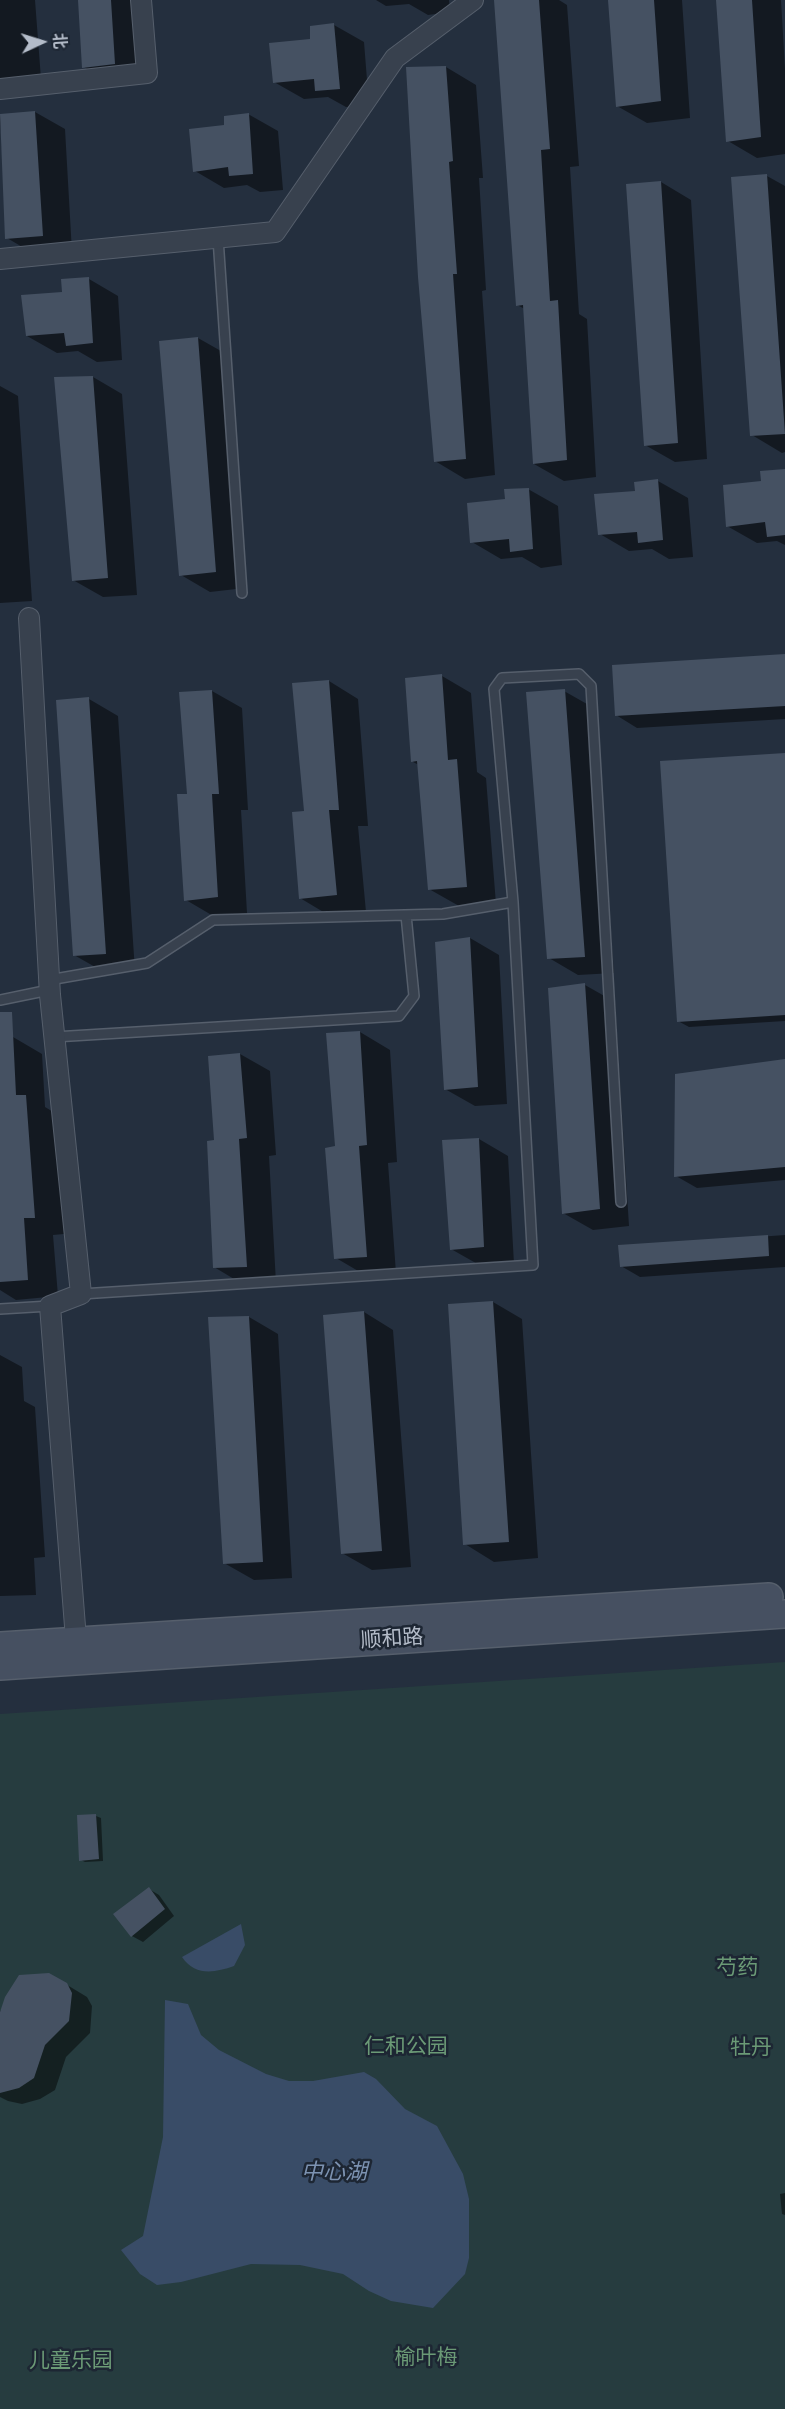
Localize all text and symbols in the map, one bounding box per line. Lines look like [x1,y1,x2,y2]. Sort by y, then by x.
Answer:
north arrow [12,12,72,72]
text: 北 [47,32,72,50]
street label: 顺和路 [360,1625,424,1655]
park label: 芍药 [716,1956,758,1982]
park label: 仁和公园 [364,2035,448,2061]
park label: 牡丹 [730,2036,772,2062]
water label: 中心湖 [301,2161,367,2187]
park label: 榆叶梅 [395,2346,457,2372]
park label: 儿童乐园 [29,2349,113,2375]

